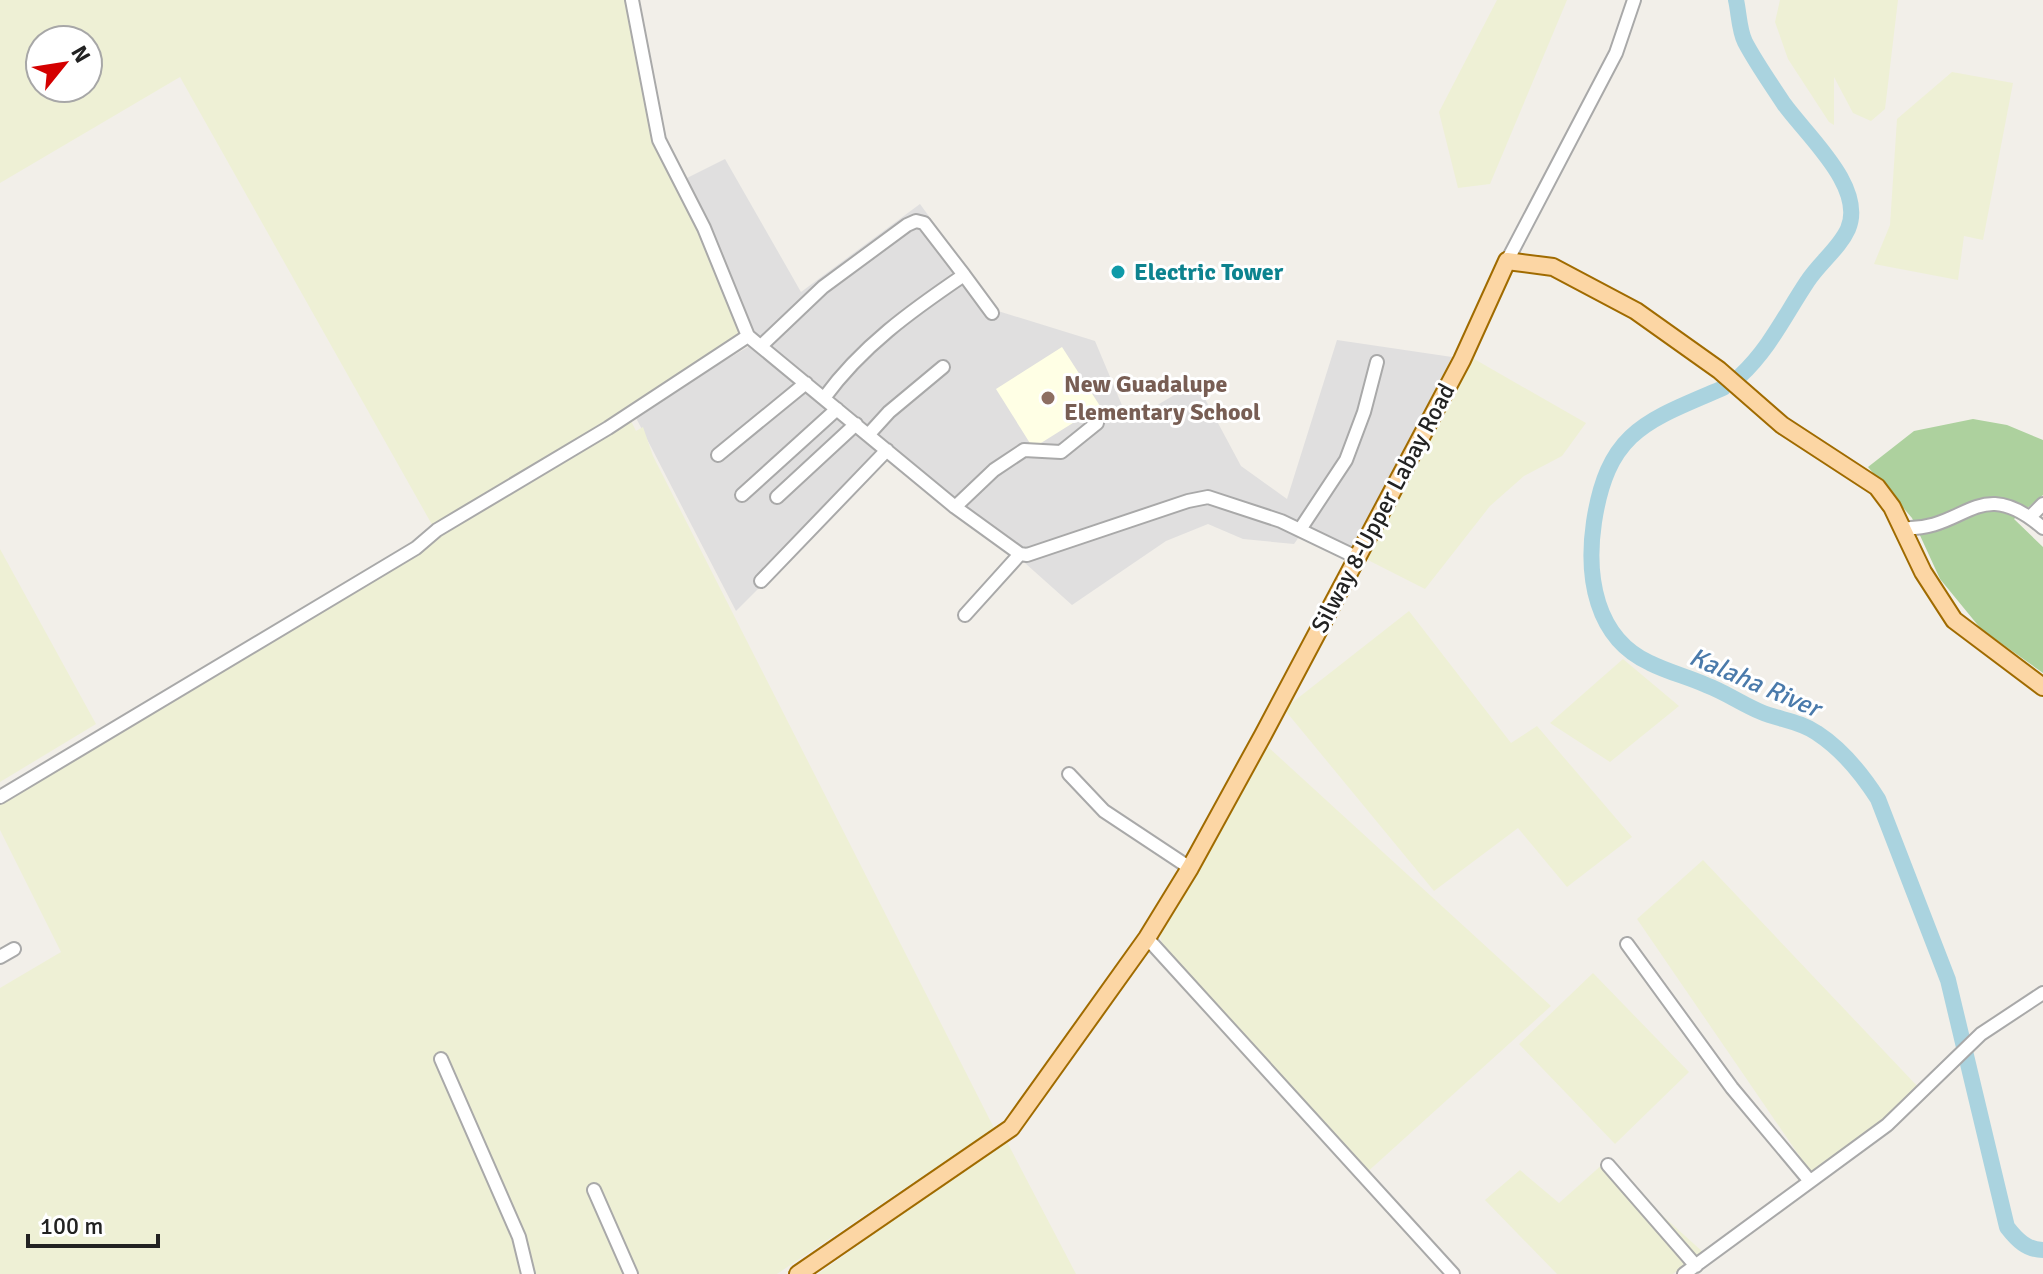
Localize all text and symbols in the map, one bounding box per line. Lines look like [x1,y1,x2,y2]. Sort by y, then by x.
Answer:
north arrow [24,24,104,104]
text: N [65,41,96,68]
place label: Electric Tower [1134,257,1284,287]
marker: Electric Tower [1109,263,1127,281]
place label: New Guadalupe Elementary School [1064,369,1261,427]
street label: Silway 8-Upper Labay Road [1304,378,1462,638]
marker: New Guadalupe Elementary School [1039,389,1057,407]
water label: Kalaha River [1684,641,1828,726]
scale bar [28,1198,158,1248]
text: 100 m [40,1211,103,1241]

